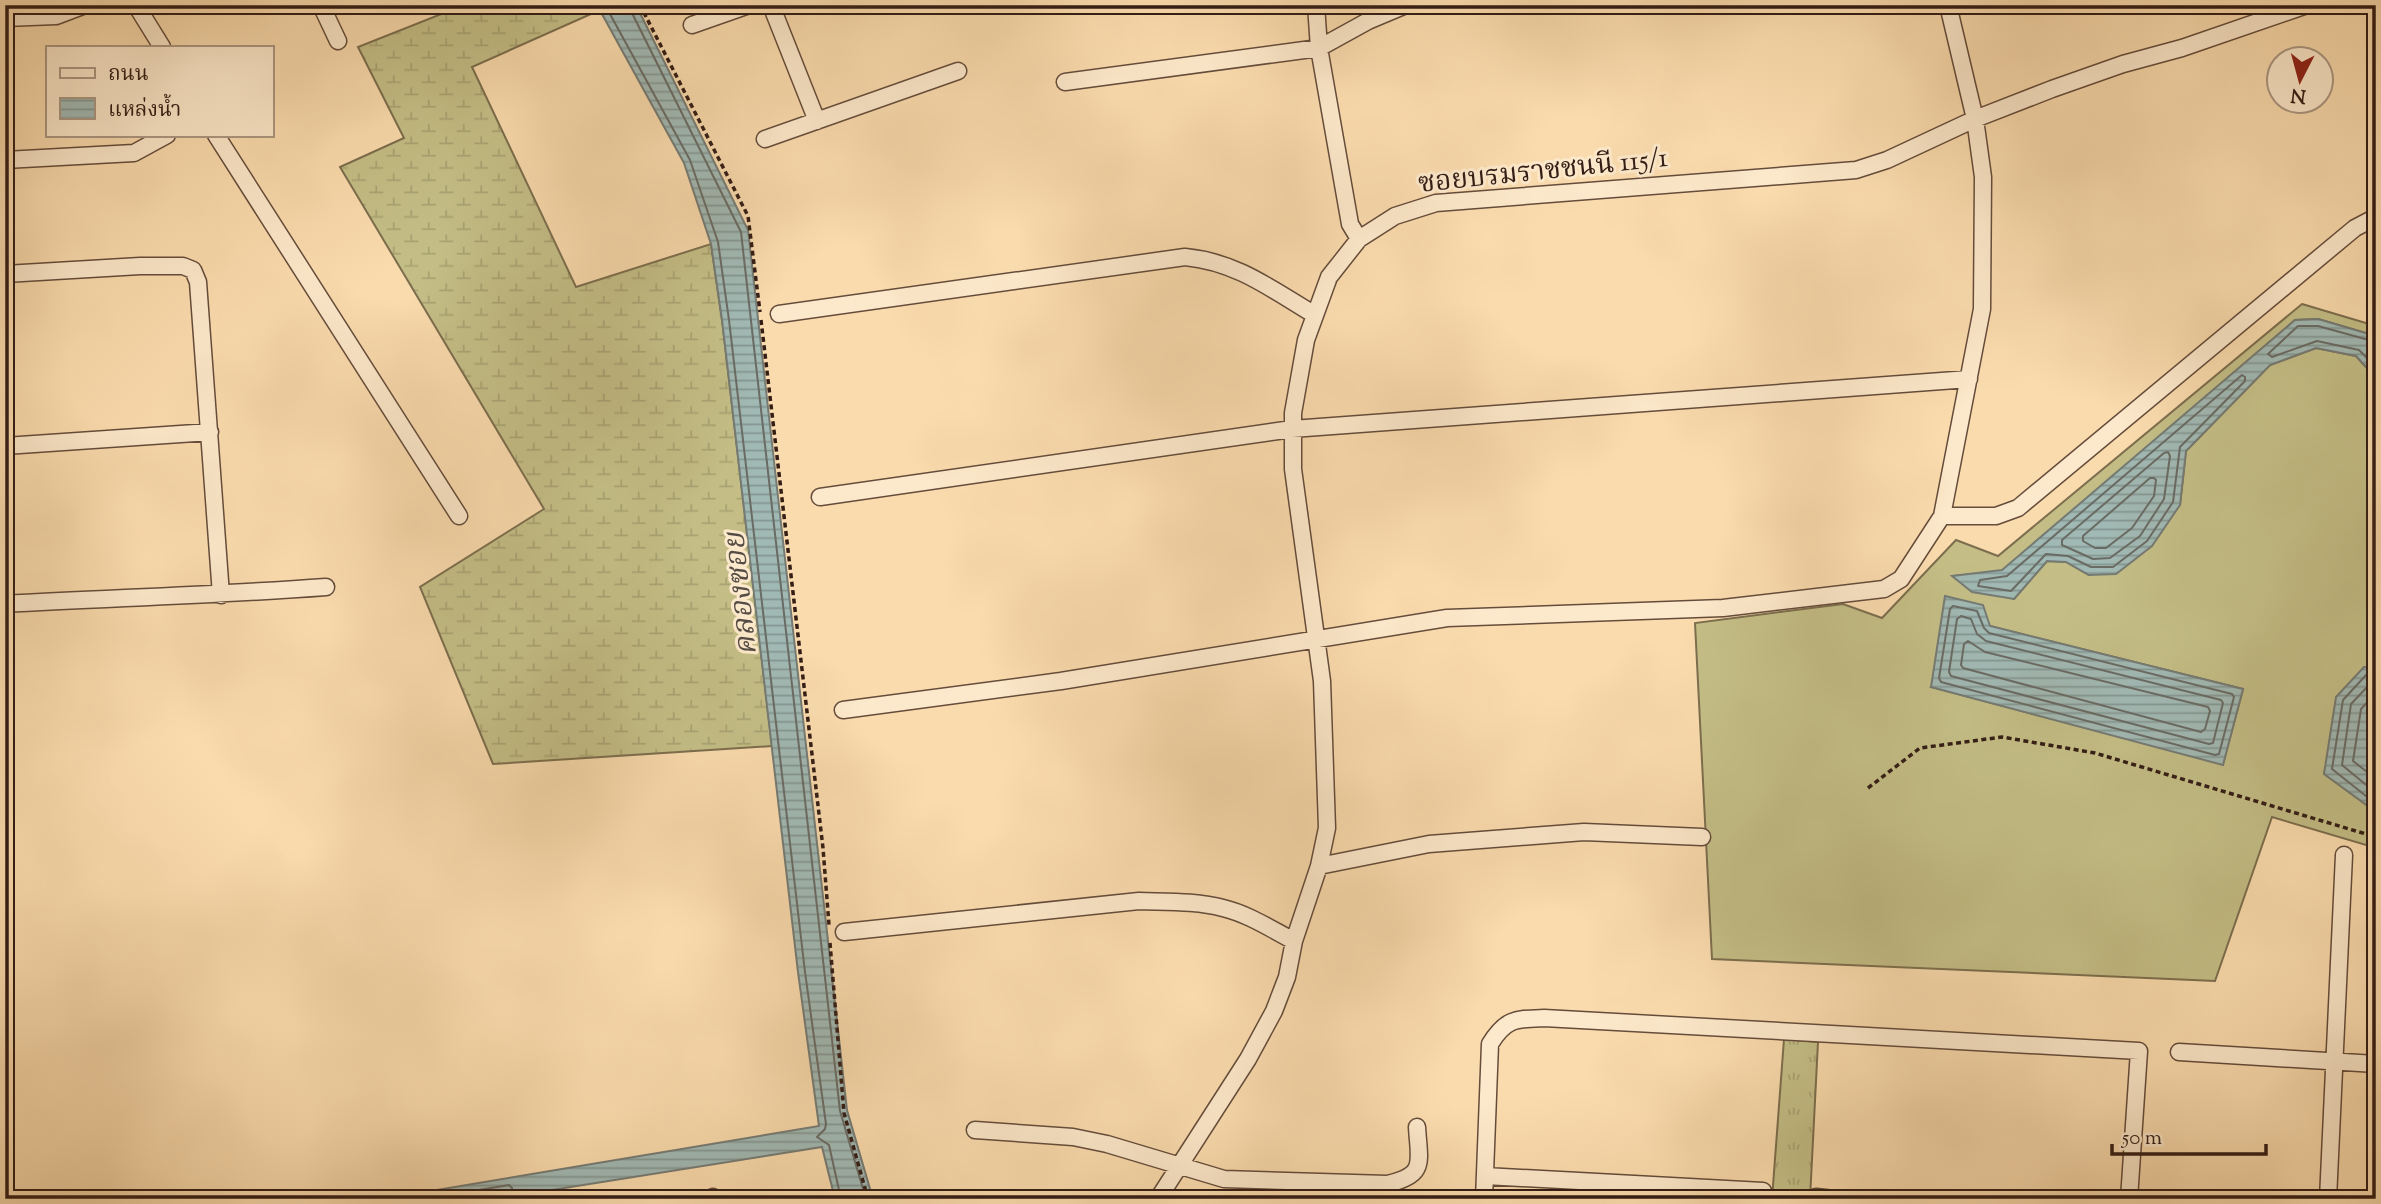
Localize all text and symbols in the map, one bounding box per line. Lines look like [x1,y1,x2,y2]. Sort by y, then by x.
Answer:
legend [46,46,273,136]
north arrow [2266,46,2336,116]
text: ถนน [108,60,149,90]
text: N [2290,80,2307,109]
text: แหล่งน้ำ [108,93,181,126]
street label: ซอยบรมราชชนนี 115/1 [1416,139,1670,205]
water label: คลองซอย [714,528,770,657]
scale bar [2112,1113,2266,1157]
text: 50 m [2121,1124,2162,1154]

